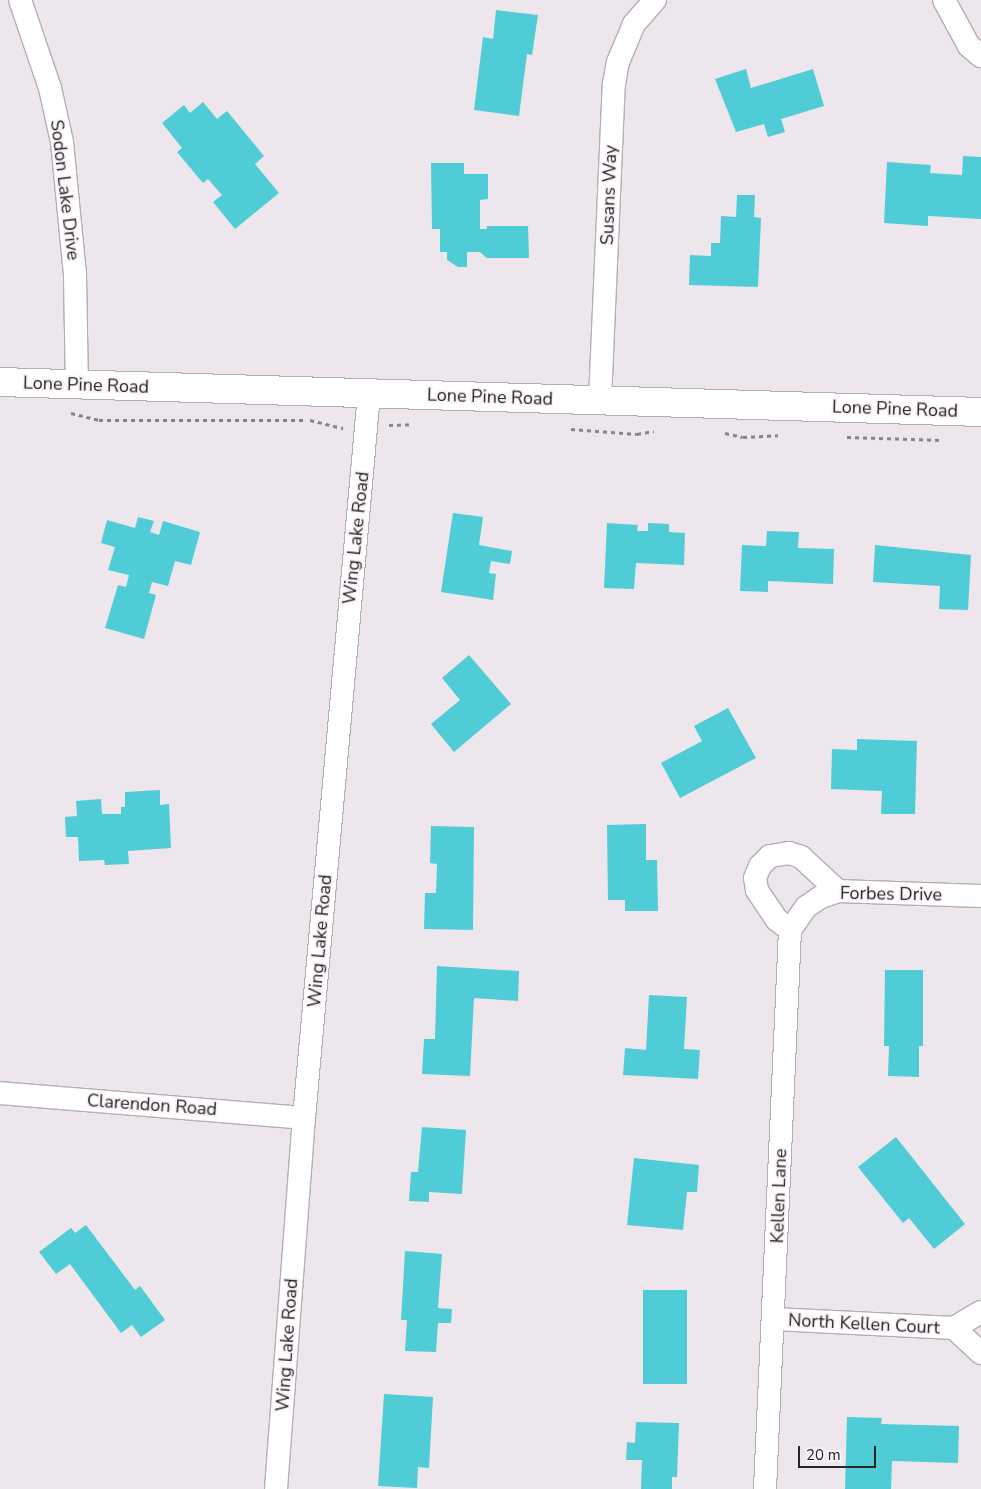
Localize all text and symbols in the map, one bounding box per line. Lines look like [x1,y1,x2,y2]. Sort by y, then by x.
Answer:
street label: Sodon Lake Drive [46,119,84,261]
street label: Susans Way [596,144,622,246]
street label: Lone Pine Road [23,372,149,398]
street label: Lone Pine Road [427,384,553,410]
street label: Lone Pine Road [832,396,958,422]
street label: Wing Lake Road [338,470,374,606]
street label: Wing Lake Road [303,874,337,1008]
street label: Forbes Drive [840,882,942,906]
street label: Clarendon Road [86,1090,218,1120]
street label: Kellen Lane [767,1148,791,1244]
street label: Wing Lake Road [272,1278,302,1412]
street label: North Kellen Court [788,1309,940,1339]
scale bar [801,1436,878,1468]
text: 20 m [806,1445,841,1465]

